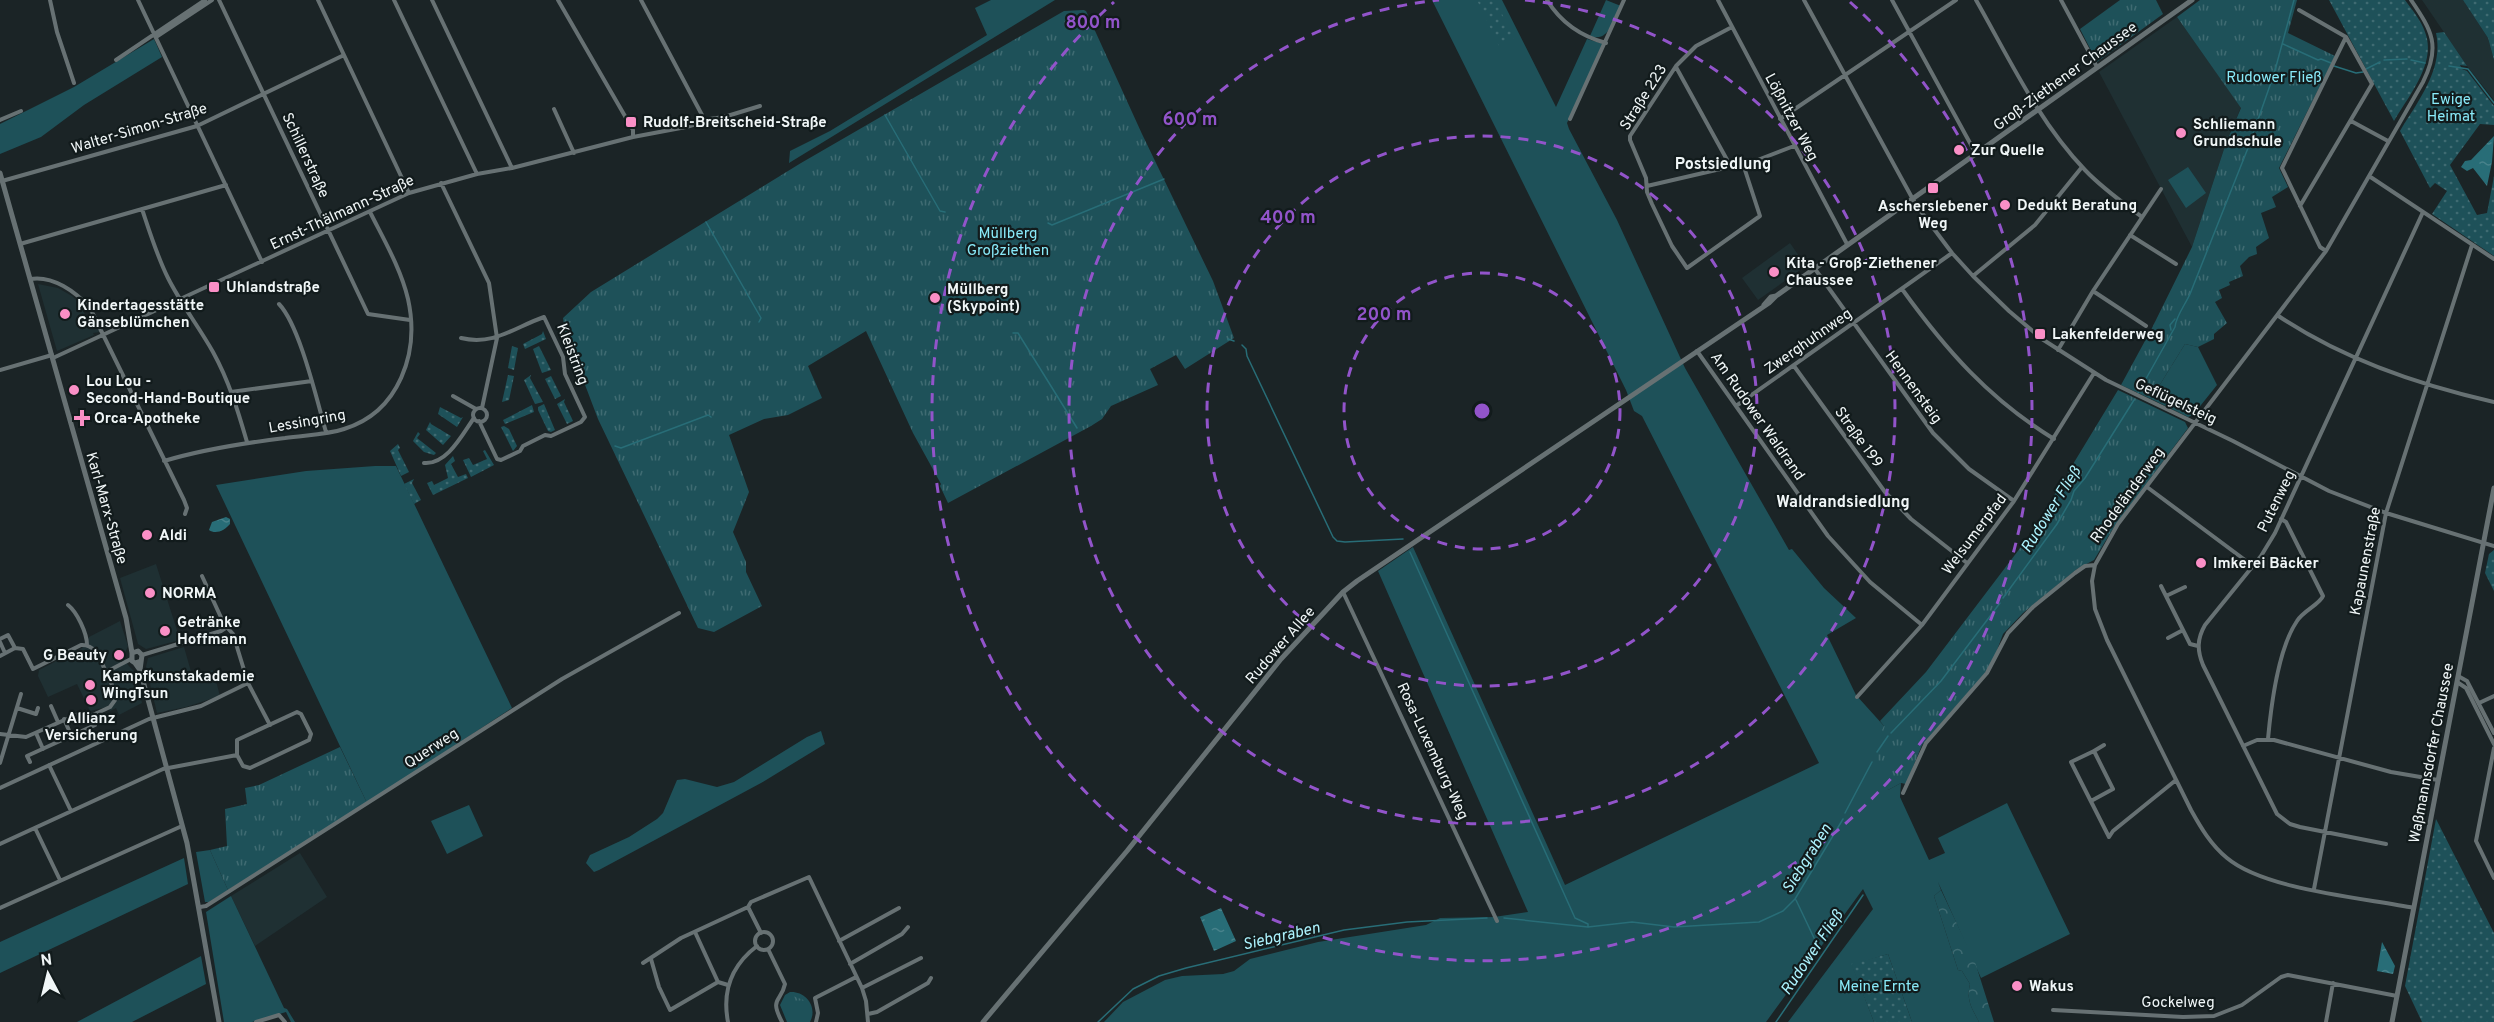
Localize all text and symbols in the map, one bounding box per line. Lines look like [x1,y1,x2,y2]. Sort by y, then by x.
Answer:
text: 800 m [1065,12,1121,35]
street label: Groß-Ziethener Chaussee [1990,19,2142,136]
street label: Straße 223 [1616,61,1672,134]
park label: Rudower Fließ [2226,69,2322,88]
street label: Lößnitzer Weg [1760,71,1822,165]
park label: Ewige Heimat [2427,91,2475,127]
street label: Walter-Simon-Straße [69,100,210,159]
text: 600 m [1162,109,1218,132]
street label: Schillerstraße [277,110,333,201]
place label: Rudolf-Breitscheid-Straße [643,114,827,133]
marker: Rudolf-Breitscheid-Straße [624,115,638,129]
place label: Schliemann Grundschule [2193,116,2282,152]
marker: Schliemann Grundschule [2174,126,2188,140]
place label: Zur Quelle [1971,142,2044,161]
marker: Zur Quelle [1952,143,1966,157]
district label: Postsiedlung [1675,155,1771,175]
street label: Ernst-Thälmann-Straße [268,172,418,255]
marker: Ascherslebener Weg [1926,181,1940,195]
place label: Dedukt Beratung [2017,197,2137,216]
place label: Ascherslebener Weg [1878,198,1989,234]
marker: Dedukt Beratung [1998,198,2012,212]
text: 400 m [1260,207,1316,230]
park label: Müllberg Großziethen [967,225,1049,261]
place label: Kita - Groß-Ziethener Chaussee [1786,255,1938,291]
marker: Kita - Groß-Ziethener Chaussee [1767,265,1781,279]
place label: Uhlandstraße [226,279,320,298]
marker: Uhlandstraße [207,280,221,294]
place label: Müllberg (Skypoint) [947,281,1020,317]
marker: Müllberg (Skypoint) [928,291,942,305]
place label: Kindertagesstätte Gänseblümchen [77,297,204,333]
text: 200 m [1356,304,1412,327]
street label: Zwerghuhnweg [1761,305,1856,380]
marker: Kindertagesstätte Gänseblümchen [58,307,72,321]
street label: Kleistring [551,321,592,388]
place label: Lakenfelderweg [2052,326,2164,345]
marker: Lakenfelderweg [2033,327,2047,341]
street label: Hennensteig [1880,348,1946,428]
street label: Am Rudower Waldrand [1705,349,1808,485]
place label: Lou Lou - Second-Hand-Boutique [86,373,250,409]
street label: Geflügelsteig [2131,375,2220,430]
marker: Lou Lou - Second-Hand-Boutique [67,383,81,397]
centre of rings [1472,401,1492,421]
street label: Straße 199 [1829,404,1886,472]
street label: Lessingring [267,406,347,439]
place label: Orca-Apotheke [94,410,200,429]
marker: Orca-Apotheke [75,411,89,425]
street label: Rhodeländerweg [2087,444,2169,548]
street label: Karl-Marx-Straße [81,450,131,567]
water label: Rudower Fließ [2017,463,2086,557]
street label: Putenweg [2254,467,2301,536]
street label: Welsumerpfad [1939,491,2012,579]
district label: Waldrandsiedlung [1776,493,1910,513]
street label: Kapaunenstraße [2347,506,2386,617]
place label: Aldi [159,527,187,546]
marker: Aldi [140,528,154,542]
place label: Imkerei Bäcker [2213,555,2319,574]
marker: Imkerei Bäcker [2194,556,2208,570]
place label: NORMA [162,585,217,604]
marker: NORMA [143,586,157,600]
street label: Rudower Allee [1242,603,1320,689]
place label: Getränke Hoffmann [177,614,247,650]
marker: Getränke Hoffmann [158,624,172,638]
place label: G Beauty [43,647,107,666]
marker: G Beauty [112,648,126,662]
street label: Waßmannsdorfer Chaussee [2406,662,2459,845]
place label: Kampfkunstakademie WingTsun [102,668,255,704]
marker: Kampfkunstakademie WingTsun [83,678,97,692]
street label: Rosa-Luxemburg-Weg [1391,680,1472,823]
marker: Allianz Versicherung [84,693,98,707]
place label: Allianz Versicherung [44,710,138,746]
street label: Querweg [401,725,462,774]
water label: Siebgraben [1778,820,1837,898]
water label: Rudower Fließ [1777,907,1849,999]
water label: Siebgraben [1241,918,1322,956]
north arrow [18,944,78,1004]
text: N [39,950,53,972]
park label: Meine Ernte [1839,978,1919,997]
place label: Wakus [2029,978,2074,997]
marker: Wakus [2010,979,2024,993]
street label: Gockelweg [2141,994,2215,1013]

